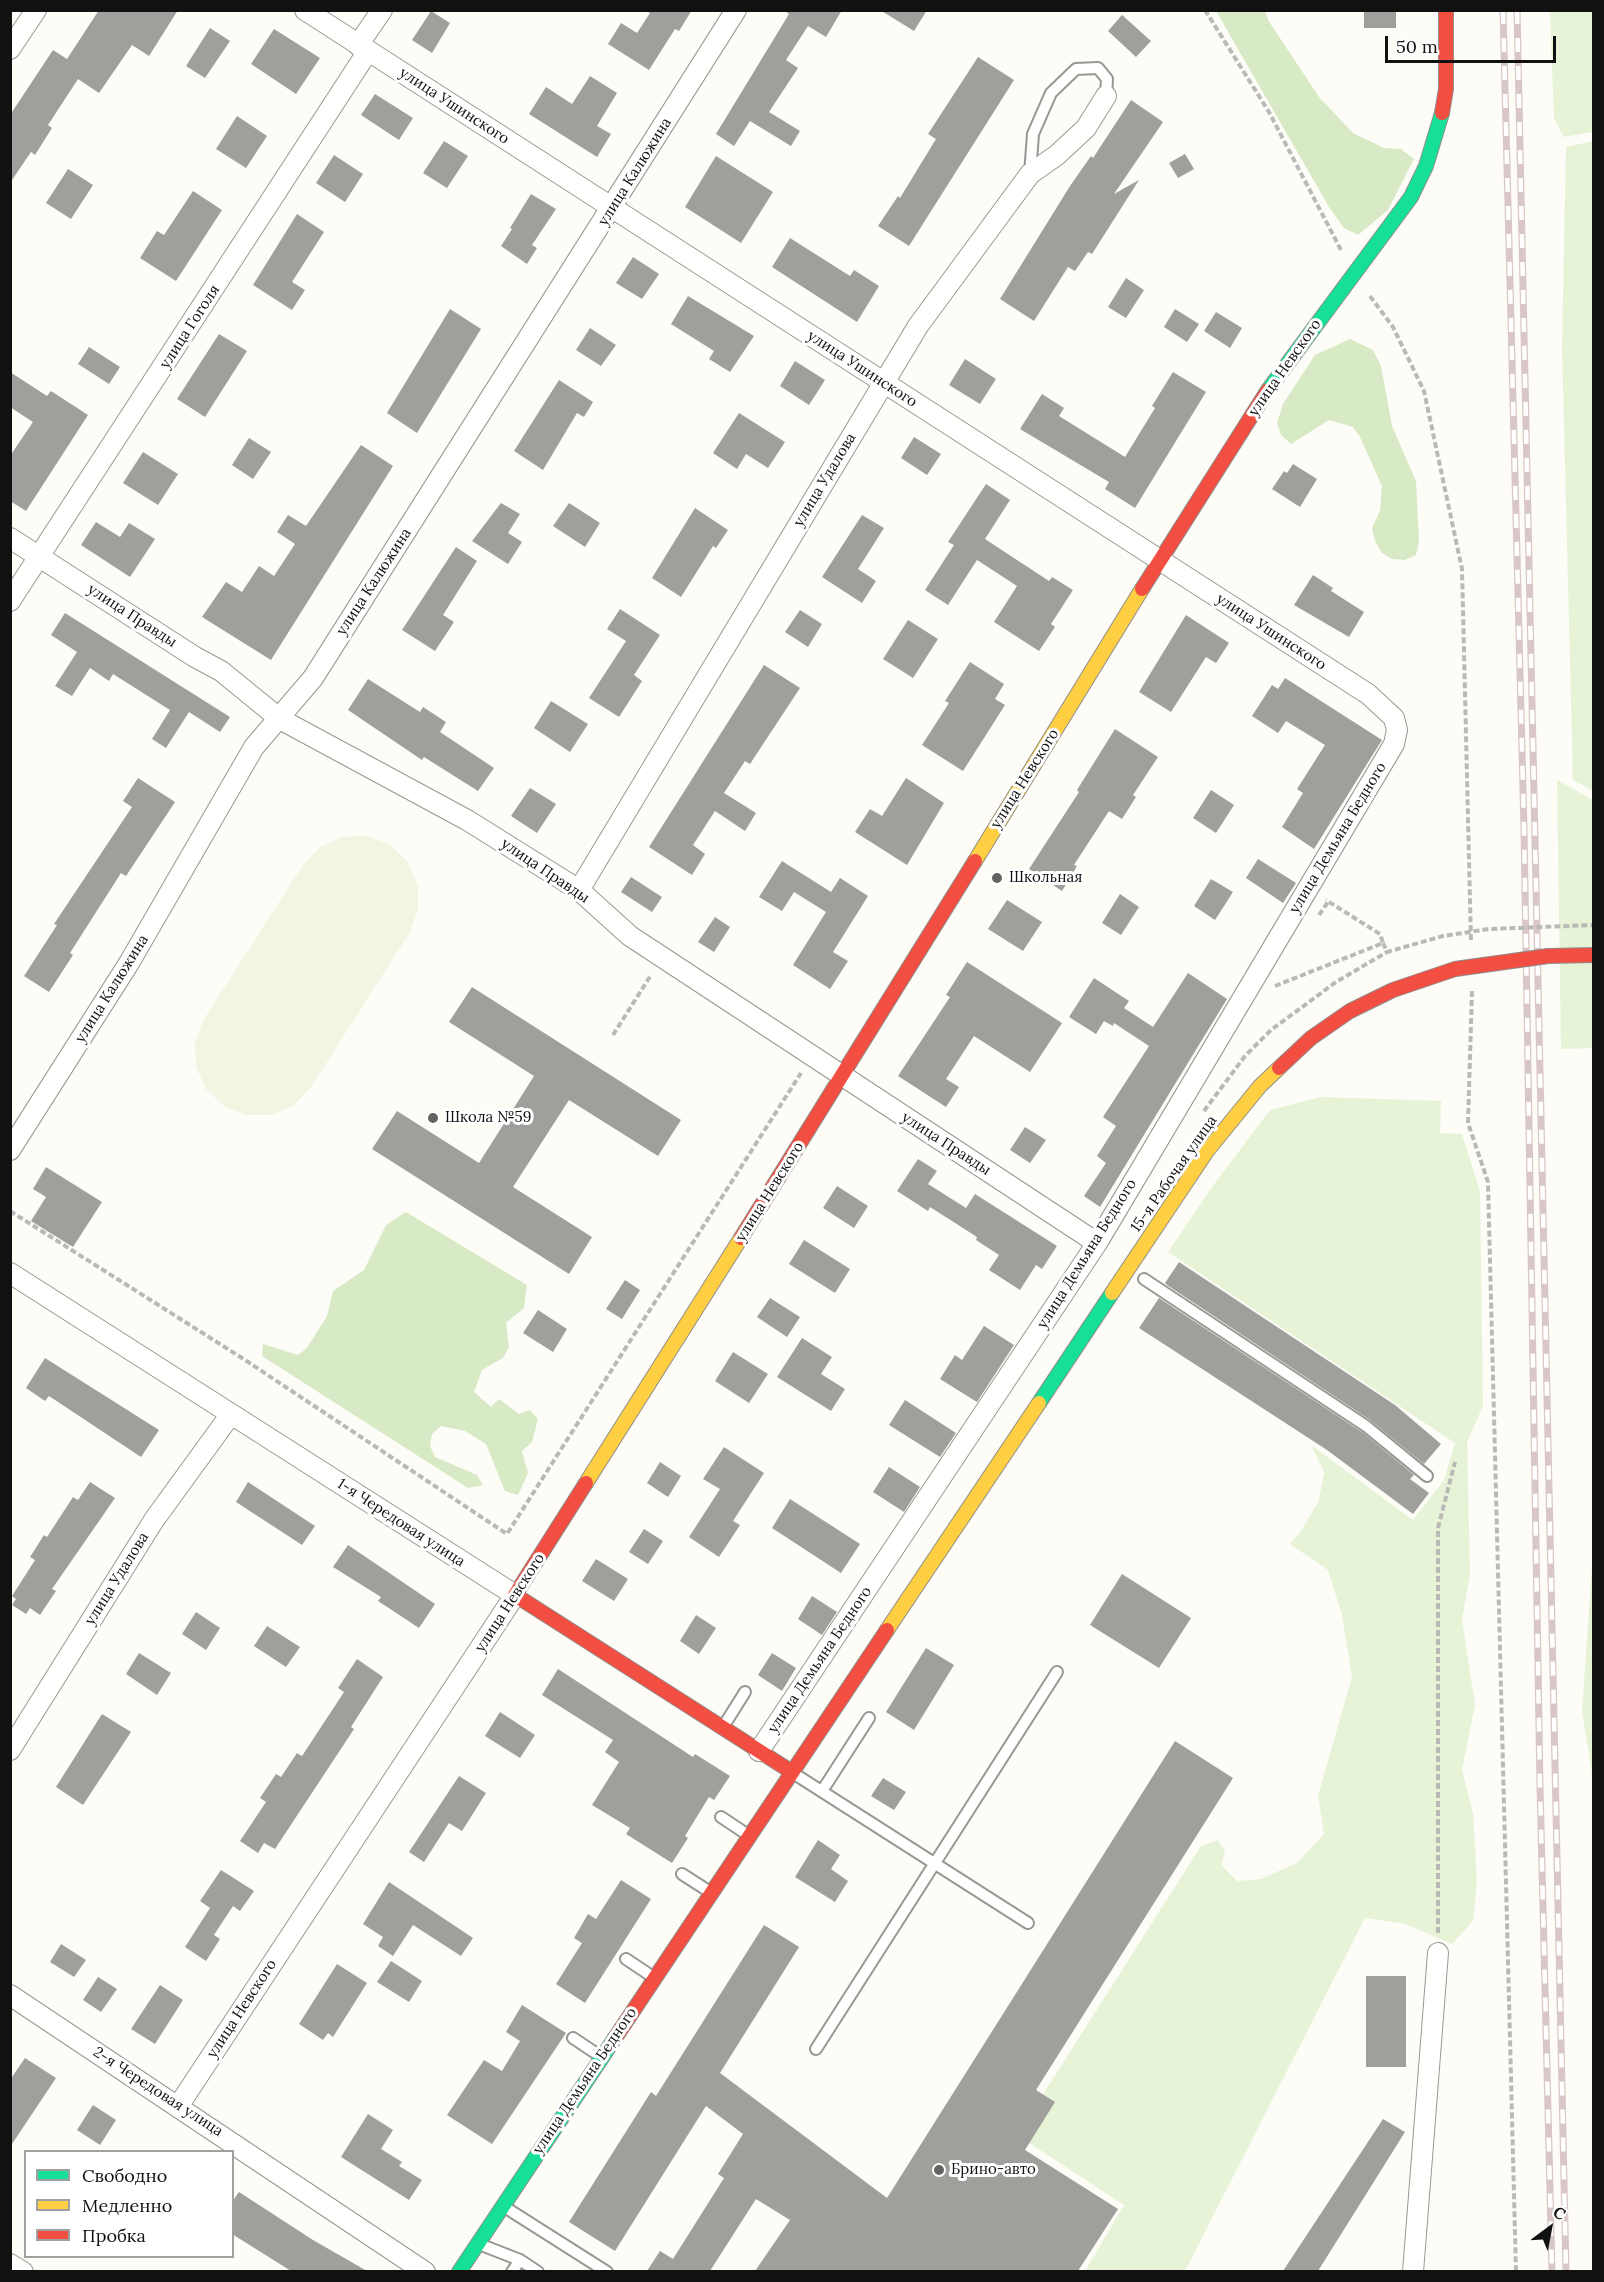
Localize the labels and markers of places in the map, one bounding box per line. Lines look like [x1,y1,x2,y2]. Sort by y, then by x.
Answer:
place label: Школьная [1009,869,1082,887]
marker: Школьная [990,871,1004,885]
place label: Школа №59 [445,1109,531,1127]
marker: Школа №59 [426,1111,440,1125]
place label: Брино-авто [951,2161,1036,2179]
marker: Брино-авто [932,2163,946,2177]

